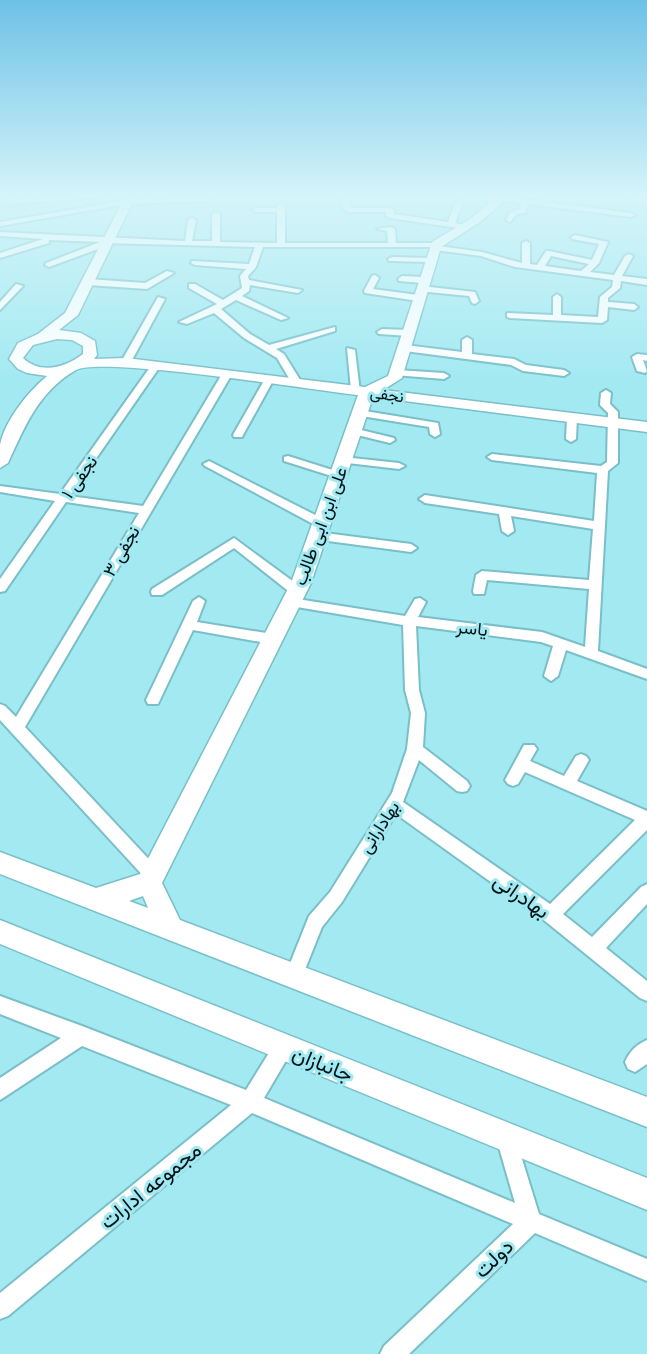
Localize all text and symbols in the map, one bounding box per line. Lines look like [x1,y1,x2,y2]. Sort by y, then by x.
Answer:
street label: نجفی [369,382,405,407]
street label: نجفی ۱ [56,451,102,503]
street label: علی ابن ابی طالب [288,464,352,588]
street label: نجفی ۳ [97,522,145,580]
street label: یاسر [454,615,489,641]
street label: بهادارانی [354,797,404,857]
street label: بهادرانی [488,866,555,924]
street label: جانبازان [288,1039,357,1088]
street label: مجموعه ادارات [94,1136,207,1235]
street label: دولت [468,1233,519,1284]

